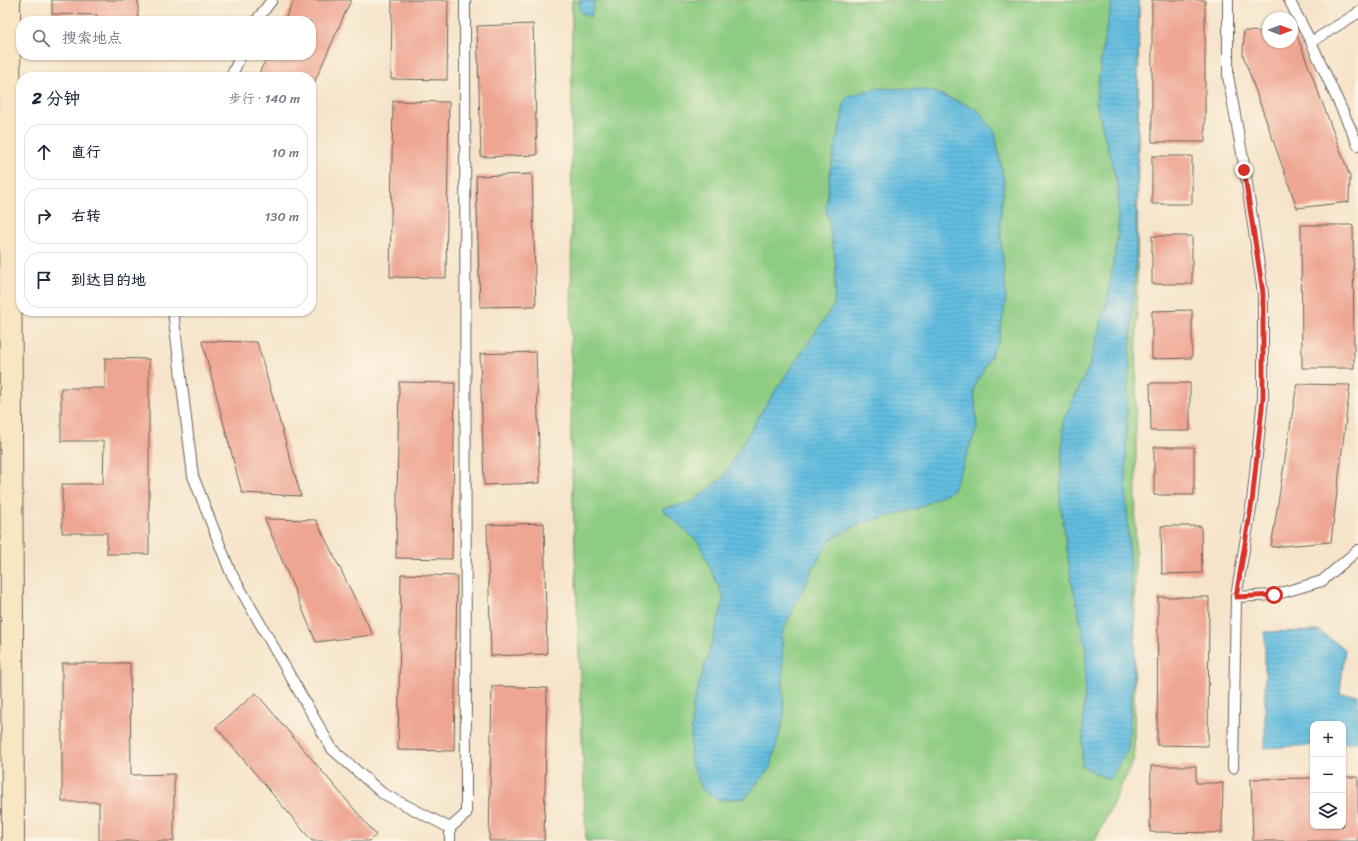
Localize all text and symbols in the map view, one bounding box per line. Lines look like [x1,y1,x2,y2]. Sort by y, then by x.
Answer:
north arrow [1262,12,1298,48]
search box [16,16,316,60]
text: 搜索地点 [62,25,122,51]
icon: search [30,27,52,49]
text: 2 分钟 [32,83,80,113]
text: 步行 · 140 m [228,87,300,110]
text: 直行 [71,139,101,165]
icon: ahead [33,141,55,163]
text: 10 m [272,141,299,164]
route end [1235,161,1253,179]
text: 右转 [71,203,101,229]
icon: right [33,205,55,227]
text: 130 m [265,205,299,228]
text: 到达目的地 [71,267,146,293]
icon: arrive [33,269,55,291]
route start [1265,586,1283,604]
map controls [1310,721,1346,829]
button: + [1310,721,1346,757]
button: − [1310,757,1346,793]
button: layers [1310,793,1346,829]

